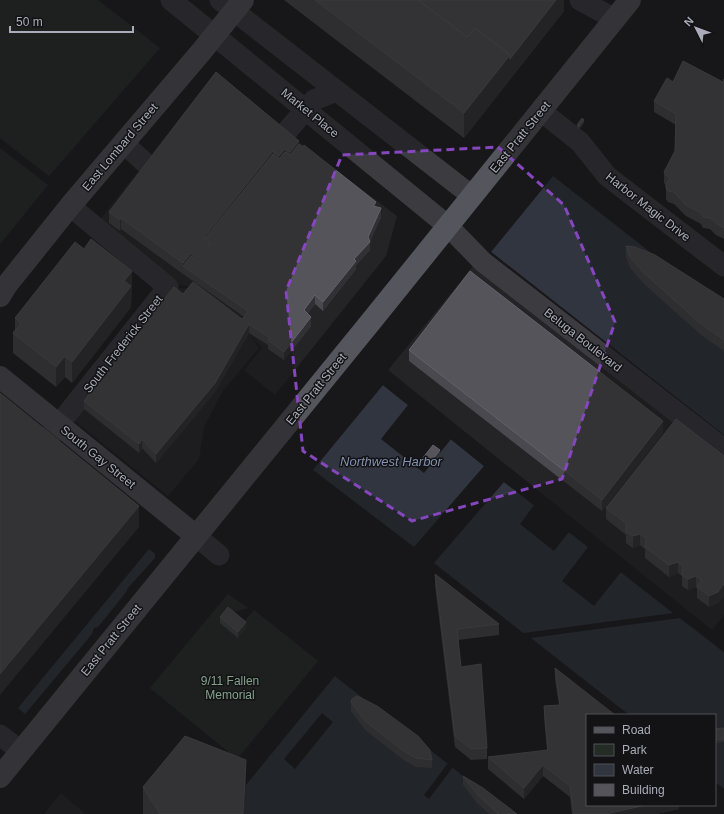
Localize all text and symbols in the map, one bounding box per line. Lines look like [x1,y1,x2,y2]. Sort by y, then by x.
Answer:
scale bar [10,8,133,34]
north arrow [676,8,716,48]
text: N [681,14,696,28]
text: 50 m [16,15,43,29]
street label: Market Place [278,86,342,141]
street label: East Pratt Street [487,98,554,176]
street label: East Lombard Street [79,100,161,194]
street label: Harbor Magic Drive [603,170,693,245]
street label: South Frederick Street [81,292,166,396]
street label: Beluga Boulevard [541,305,625,375]
street label: East Pratt Street [283,350,350,428]
street label: South Gay Street [58,423,139,492]
water label: Northwest Harbor [340,454,443,469]
street label: East Pratt Street [78,601,145,679]
park label: 9/11 Fallen Memorial [201,674,259,702]
legend [586,714,716,806]
text: Road [622,723,651,737]
text: Park [622,743,648,757]
text: Water [622,763,654,777]
text: Building [622,783,665,797]

